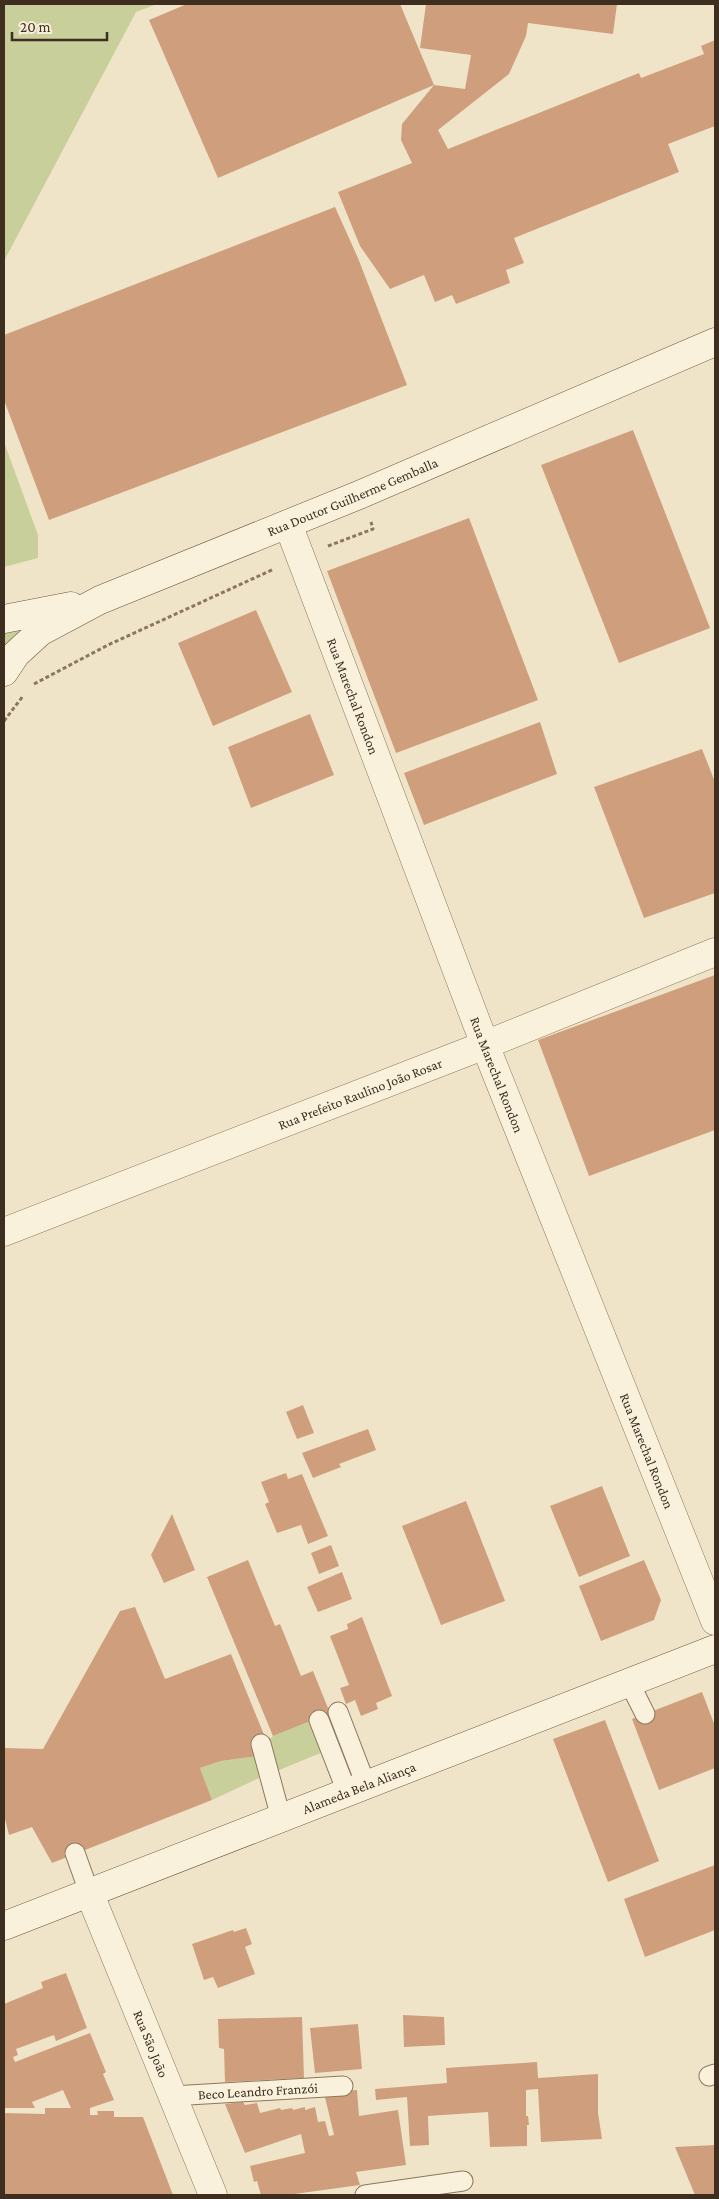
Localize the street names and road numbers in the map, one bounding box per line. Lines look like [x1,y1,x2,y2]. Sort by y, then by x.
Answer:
street label: Rua Doutor Guilherme Gemballa [265,454,441,539]
street label: Rua Marechal Rondon [324,636,382,757]
street label: Rua Marechal Rondon [467,1015,527,1135]
street label: Rua Prefeito Raulino João Rosar [276,1054,444,1133]
street label: Rua Marechal Rondon [617,1391,677,1511]
street label: Alameda Bela Aliança [300,1758,418,1817]
street label: Rua São João [130,2008,172,2080]
street label: Beco Leandro Franzói [197,2079,319,2102]

